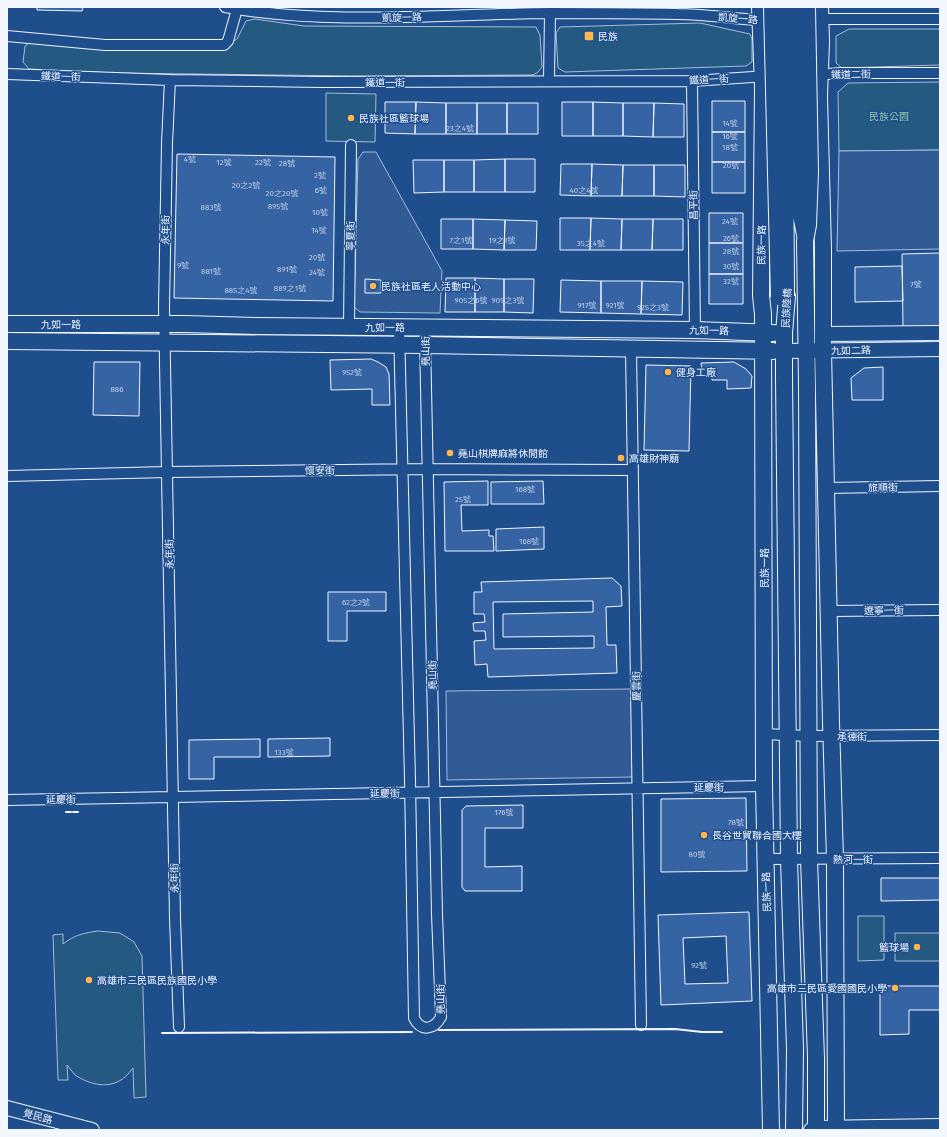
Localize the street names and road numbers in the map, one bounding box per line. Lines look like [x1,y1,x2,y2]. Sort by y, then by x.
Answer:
street label: 凱旋一路 [382,12,422,24]
street label: 凱旋一路 [718,12,758,26]
street label: 鐵道二街 [831,69,871,81]
street label: 鐵道一街 [41,70,81,84]
street label: 鐵道一街 [689,73,729,87]
street label: 鐵道一街 [365,77,405,89]
street label: 昌平街 [688,190,700,220]
street label: 永年街 [160,215,172,245]
street label: 寧夏街 [345,221,357,251]
street label: 民族一路 [756,225,768,265]
street label: 民族陸橋 [780,288,794,328]
street label: 九如一路 [41,319,81,331]
street label: 九如一路 [365,322,405,334]
street label: 九如一路 [689,325,729,337]
street label: 堯山街 [420,336,432,366]
street label: 九如二路 [831,345,871,357]
street label: 懷安街 [305,465,335,477]
street label: 旅順街 [868,482,898,494]
street label: 永年街 [164,539,176,569]
street label: 民族一路 [759,548,771,588]
street label: 遼寧一街 [864,605,904,617]
street label: 堯山街 [427,660,439,690]
street label: 慶雲街 [631,671,643,701]
street label: 承德街 [837,731,867,743]
street label: 延慶街 [694,782,724,794]
street label: 延慶街 [370,788,400,800]
street label: 延慶街 [46,794,76,806]
street label: 熱河一街 [833,854,873,866]
street label: 永年街 [169,863,181,893]
street label: 民族一路 [760,872,774,912]
street label: 堯山街 [435,984,447,1014]
street label: 覺民路 [22,1107,54,1127]

